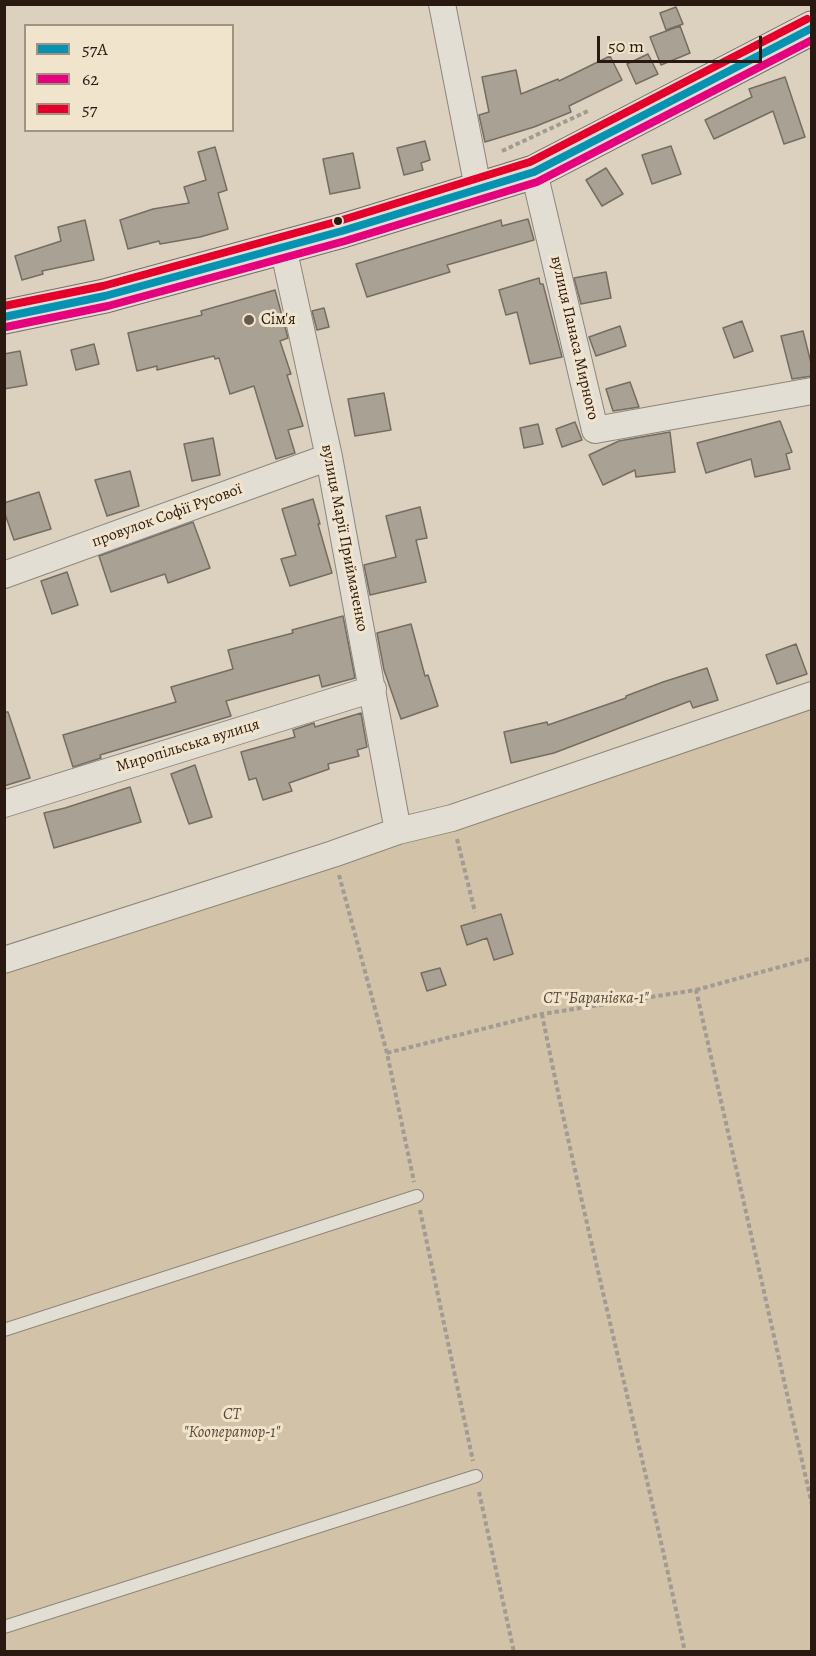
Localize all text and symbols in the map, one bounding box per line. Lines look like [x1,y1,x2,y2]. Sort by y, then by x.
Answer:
legend [24,24,234,132]
scale bar [600,24,765,62]
text: 50 m [608,34,644,58]
text: 57А [82,37,108,61]
text: 62 [82,67,99,91]
text: 57 [82,97,97,121]
unlabelled marker [332,215,344,227]
street label: вулиця Панаса Мирного [546,254,602,422]
place label: Сім'я [261,310,296,330]
marker: Сім'я [242,313,256,327]
street label: вулиця Марії Приймаченко [316,443,372,633]
street label: провулок Софії Русової [89,480,245,552]
street label: Миропільська вулиця [114,715,262,777]
park label: СТ "Баранівка-1" [543,989,649,1009]
park label: СТ "Кооператор-1" [184,1405,280,1443]

